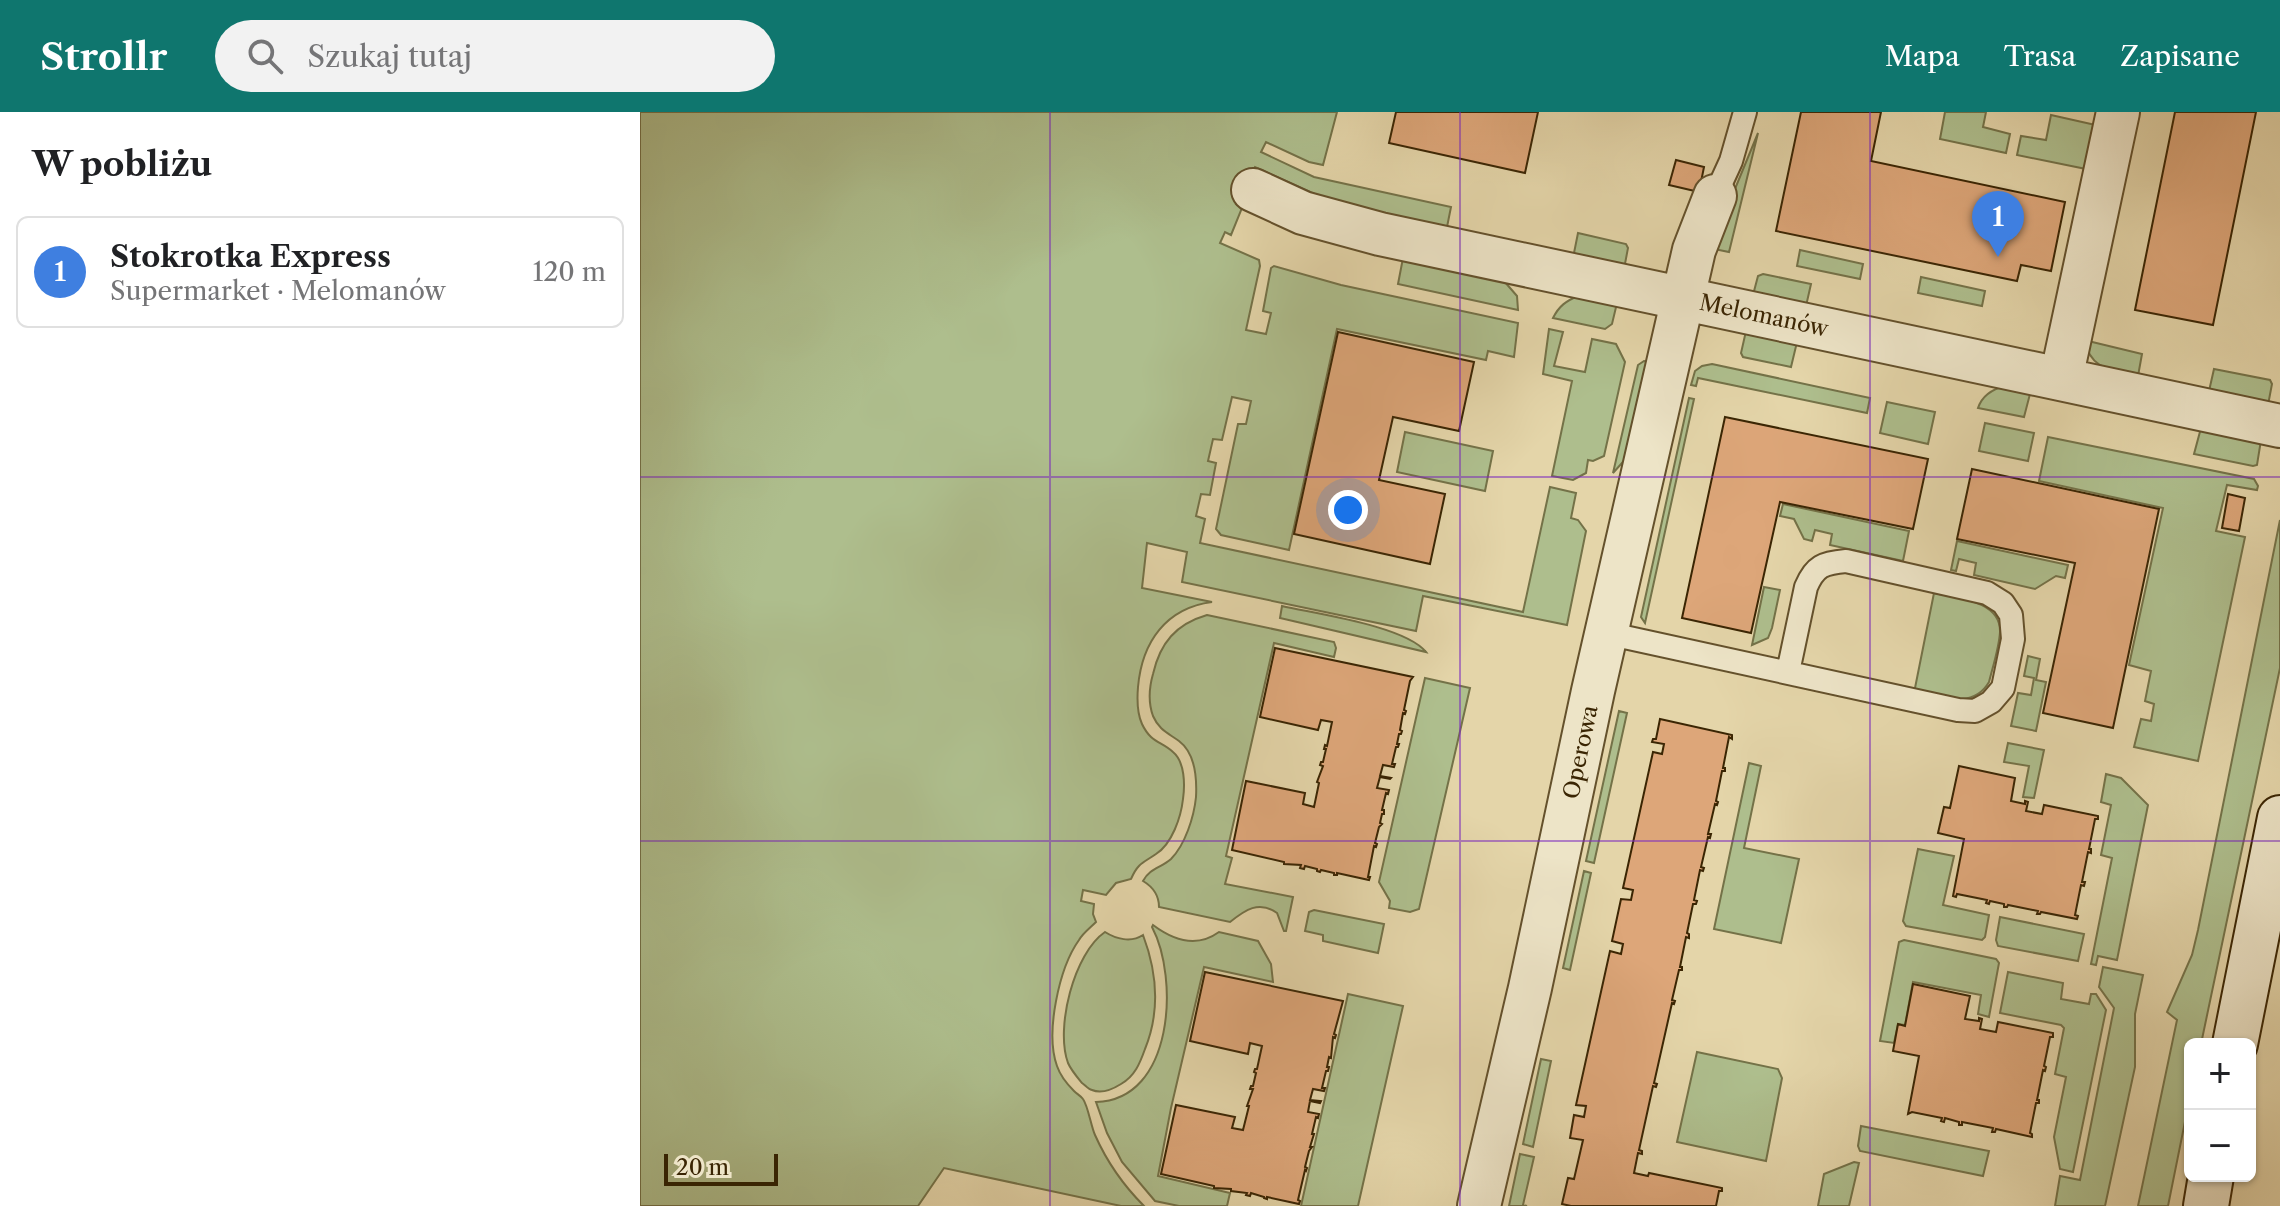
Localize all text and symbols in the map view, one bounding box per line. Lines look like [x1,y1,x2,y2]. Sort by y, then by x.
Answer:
search box [215,20,775,92]
text: Strollr [40,33,167,80]
icon: search [243,34,287,78]
text: Szukaj tutaj [307,38,472,75]
text: Mapa [1885,39,1960,73]
text: Trasa [2004,39,2076,73]
text: Zapisane [2120,39,2240,73]
text: W pobliżu [32,143,212,185]
pin: 1 [1972,191,2024,257]
text: Stokrotka Express [110,238,391,275]
text: 1 [54,256,66,288]
text: 120 m [532,256,606,288]
text: Supermarket · Melomanów [110,275,446,307]
street label: Melomanów [1697,289,1832,342]
your location [1328,490,1368,530]
street label: Operowa [1557,702,1604,801]
map controls [2184,1038,2256,1182]
button: + [2184,1038,2256,1110]
button: − [2184,1110,2256,1182]
scale bar [664,1150,778,1186]
text: 20 m [676,1154,729,1181]

